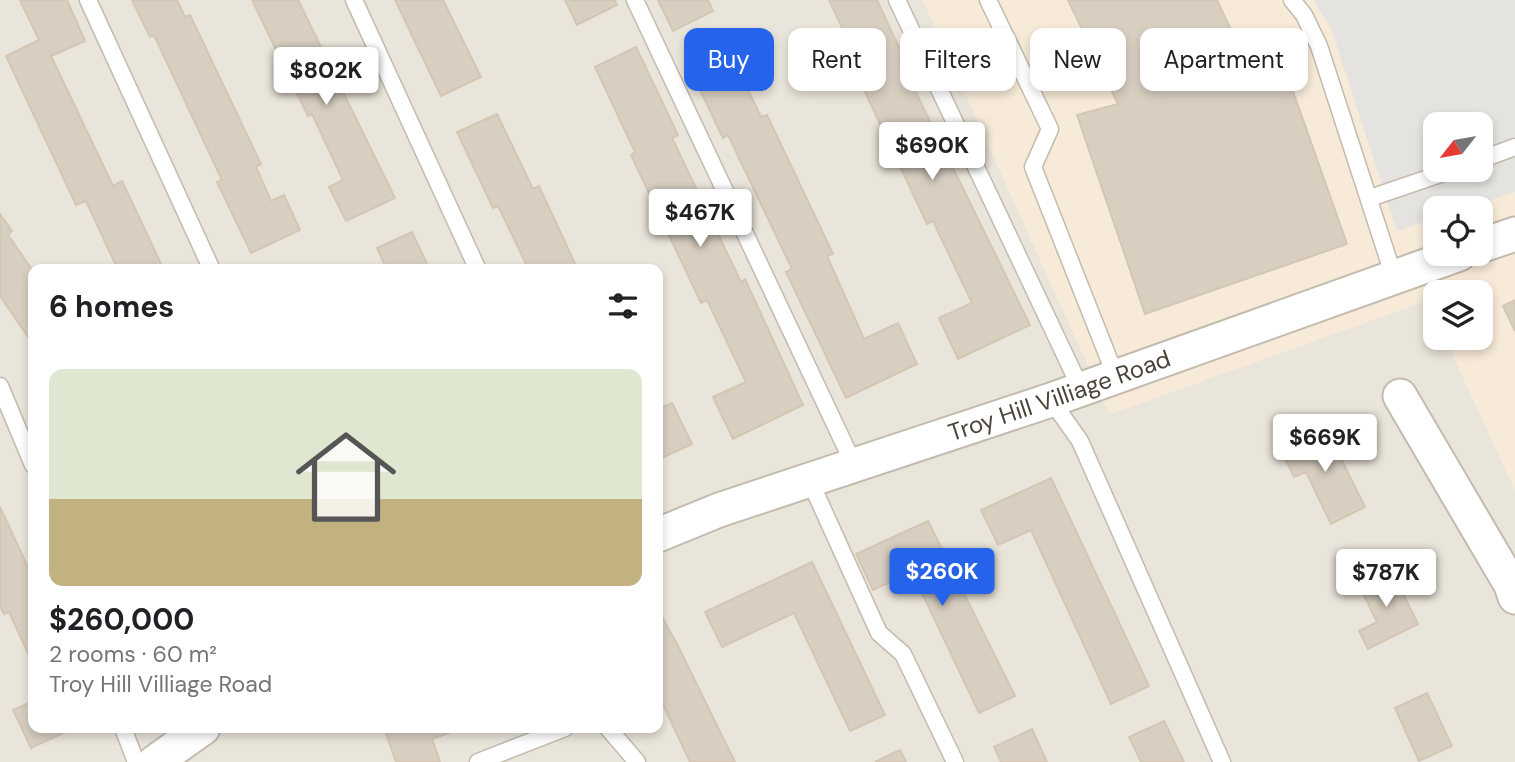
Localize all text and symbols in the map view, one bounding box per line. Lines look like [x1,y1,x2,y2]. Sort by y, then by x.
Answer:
chip: Buy [684,28,774,91]
chip: Rent [788,28,886,91]
chip: Filters [900,28,1016,91]
chip: New [1030,28,1126,91]
chip: Apartment [1140,28,1308,91]
pin: $802K [277,48,375,107]
text: $802K [290,55,362,85]
north arrow [1423,112,1493,182]
map controls [1423,112,1493,350]
pin: $690K [883,122,981,182]
text: $690K [895,130,969,160]
pin: $467K [651,190,749,249]
button: locate [1423,196,1493,266]
text: $467K [665,197,735,227]
button: layers [1423,280,1493,350]
text: 6 homes [49,287,174,326]
icon: filters [604,287,642,325]
street label: Troy Hill Villiage Road [944,343,1175,448]
icon: home [283,414,409,540]
pin: $669K [1276,414,1374,474]
text: $669K [1289,422,1361,452]
pin: $260K [893,548,991,608]
pin: $787K [1337,550,1435,609]
text: $260K [906,556,978,586]
text: $787K [1352,557,1420,587]
text: $260,000 [49,600,194,639]
text: 2 rooms · 60 m² [49,639,217,669]
text: Troy Hill Villiage Road [49,669,272,699]

